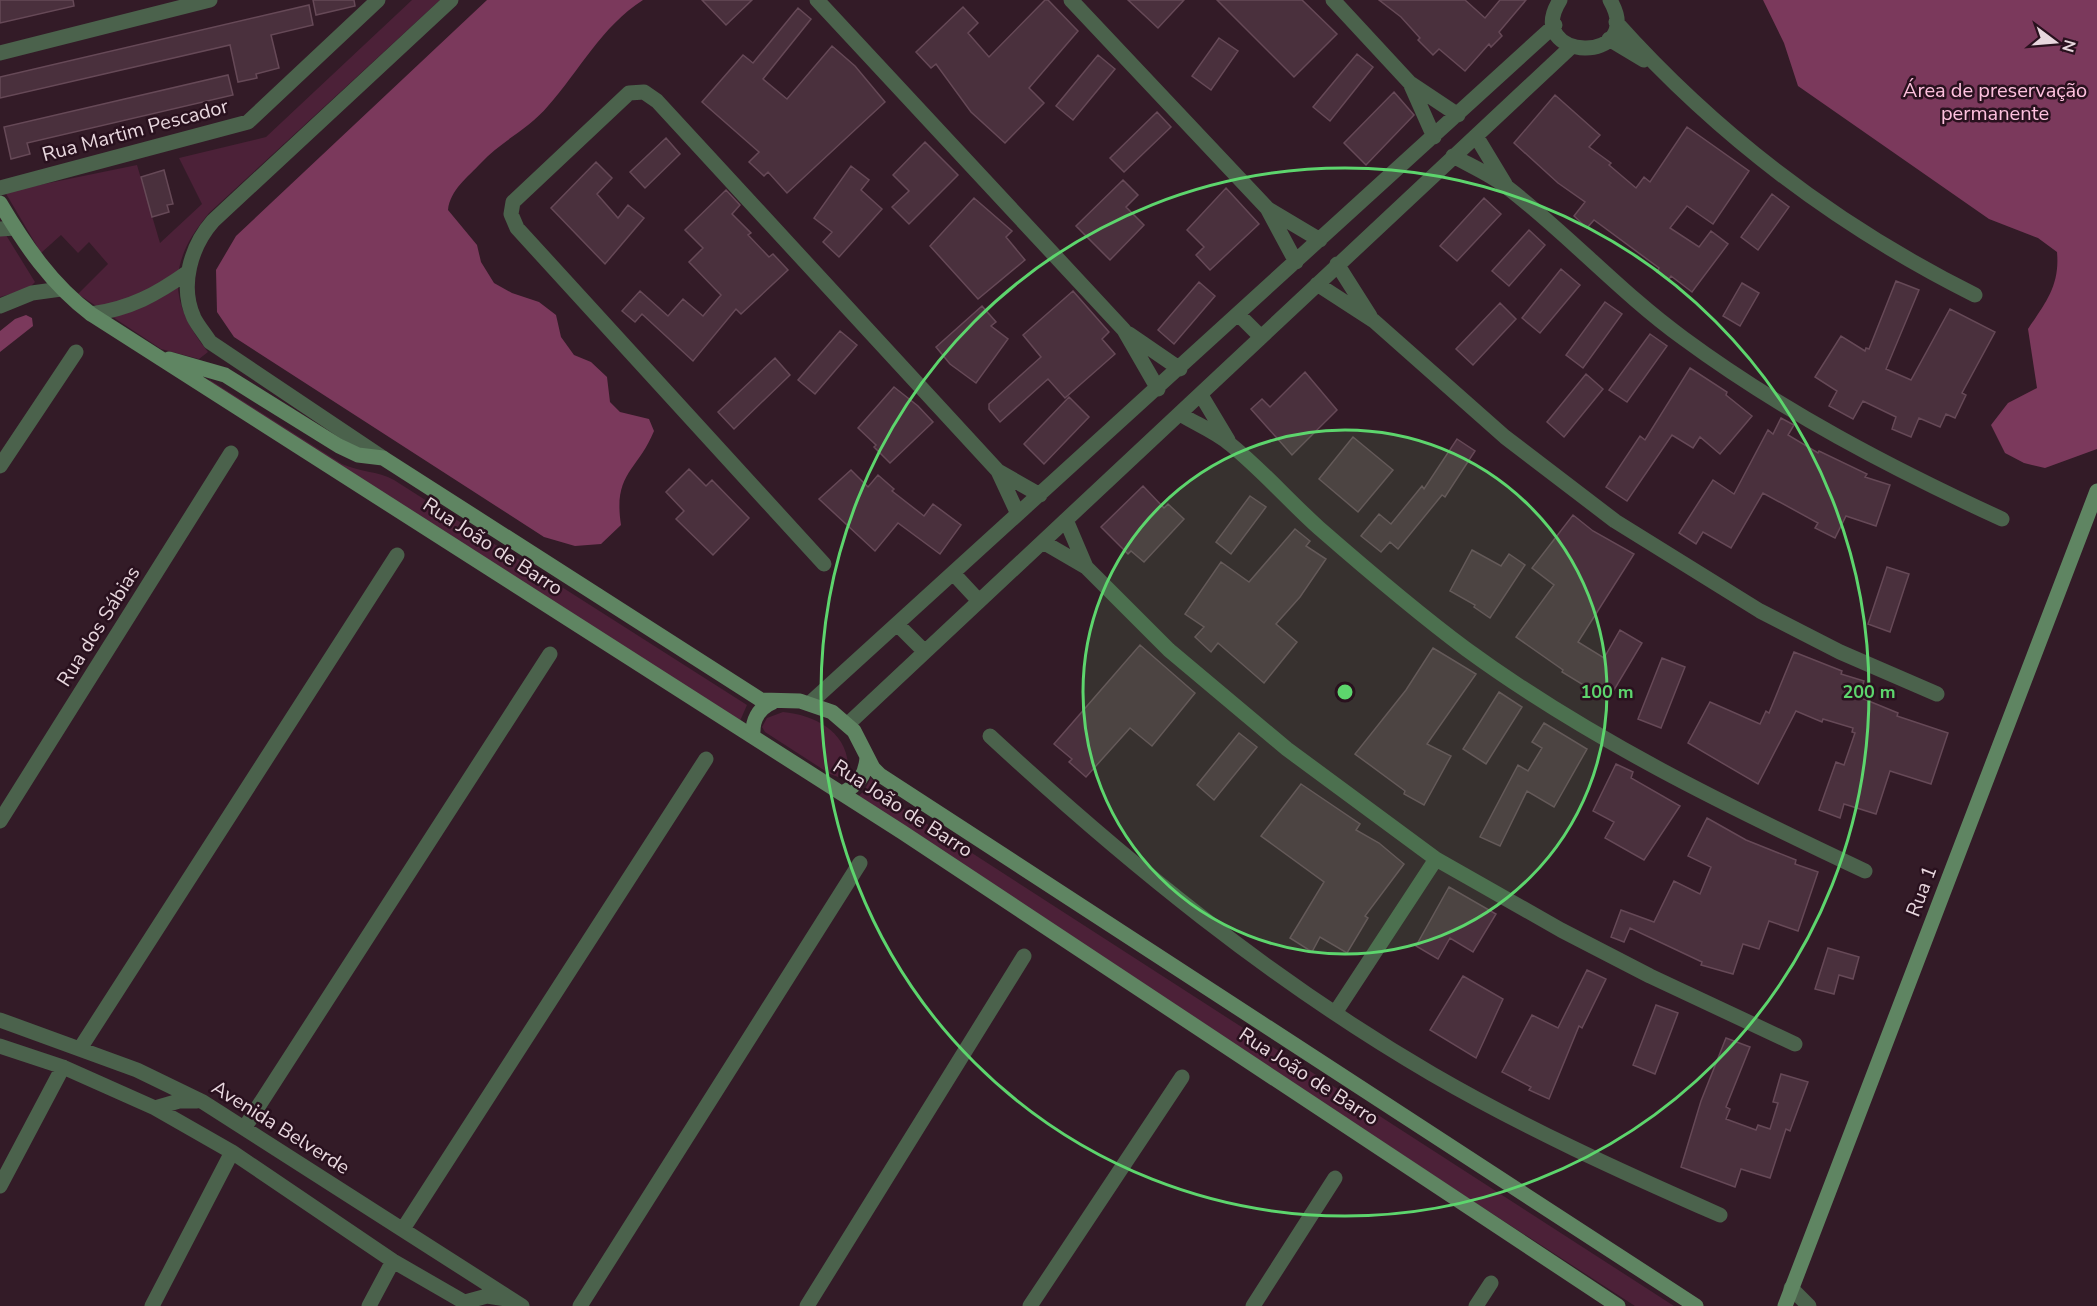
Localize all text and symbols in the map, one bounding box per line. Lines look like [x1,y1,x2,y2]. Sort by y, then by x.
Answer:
north arrow [2025,12,2085,72]
text: N [2056,37,2081,55]
park label: Área de preservação permanente [1903,77,2087,127]
street label: Rua Martim Pescador [39,93,231,168]
street label: Rua João de Barro [418,491,568,602]
street label: Rua dos Sábias [51,561,146,692]
text: 100 m [1580,680,1634,704]
text: 200 m [1842,680,1896,704]
centre of rings [1335,682,1355,702]
street label: Rua João de Barro [828,753,978,864]
street label: Rua 1 [1899,862,1943,920]
street label: Rua João de Barro [1234,1021,1384,1132]
street label: Avenida Belverde [206,1074,355,1181]

